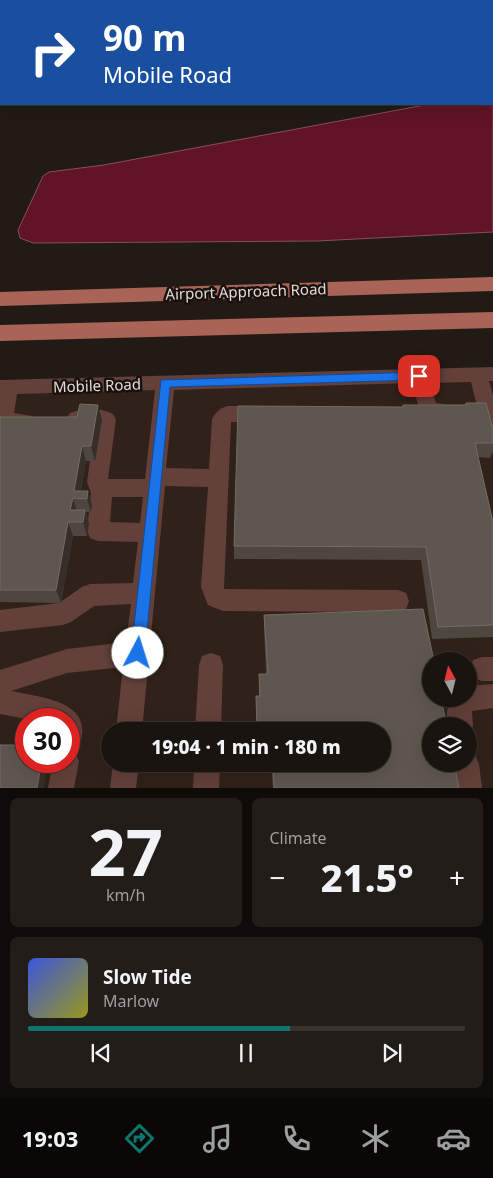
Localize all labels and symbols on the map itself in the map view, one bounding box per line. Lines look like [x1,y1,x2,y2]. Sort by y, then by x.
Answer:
street label: Airport Approach Road [165,278,327,304]
pin [398,355,440,397]
street label: Mobile Road [53,373,141,397]
position arrow [111,626,163,678]
north arrow [422,652,478,708]
speed limit sign: 30 [15,708,80,773]

